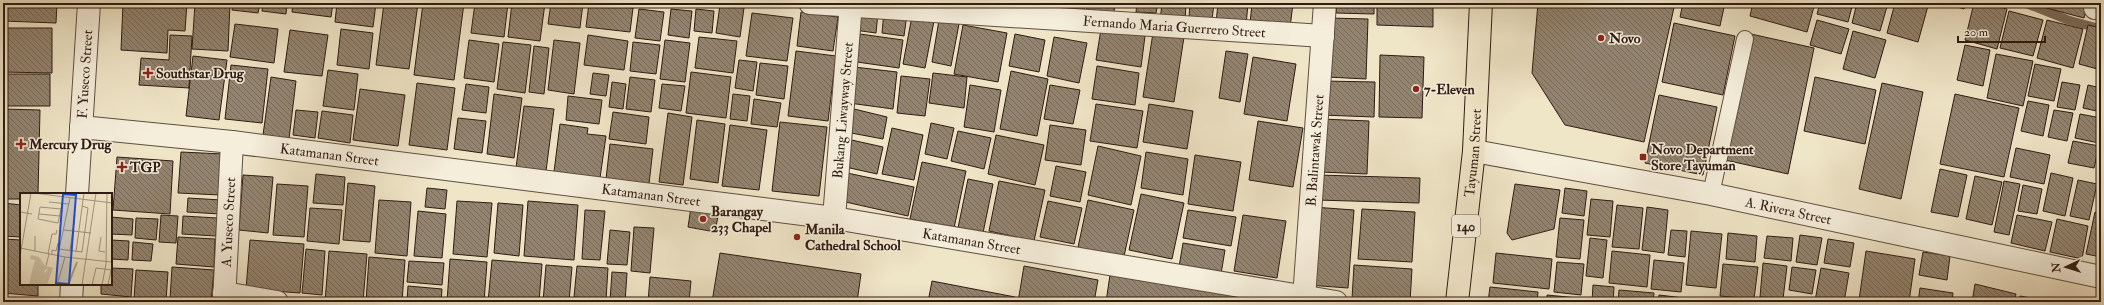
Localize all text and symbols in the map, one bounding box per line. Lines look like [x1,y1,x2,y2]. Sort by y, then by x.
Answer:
street label: Fernando Maria Guerrero Street [1082,13,1267,41]
scale bar [1958,18,2045,44]
text: 20 m [1964,25,1989,40]
street label: F. Yuseco Street [74,29,96,119]
place label: Novo [1608,30,1641,47]
marker: Novo [1596,33,1606,43]
street label: Bukang Liwayway Street [829,41,857,179]
place label: Southstar Drug [156,65,245,83]
marker: Southstar Drug [143,68,153,78]
place label: 7-Eleven [1424,81,1476,98]
marker: 7-Eleven [1411,84,1421,94]
street label: B. Balintawak Street [1303,93,1328,207]
street label: Tayuman Street [1461,108,1485,198]
place label: Mercury Drug [28,136,112,154]
marker: Mercury Drug [16,139,26,149]
street label: Katamanan Street [279,140,380,170]
place label: Novo Department Store Tayuman [1650,141,1754,175]
marker: Novo Department Store Tayuman [1638,152,1648,162]
place label: TGP [129,159,161,176]
marker: TGP [117,162,127,172]
street label: A. Yuseco Street [218,176,239,269]
street label: Katamanan Street [600,181,702,210]
inset map [20,193,112,285]
street label: A. Rivera Street [1743,193,1833,229]
place label: Barangay 233 Chapel [711,203,772,237]
marker: Barangay 233 Chapel [698,214,708,224]
road number: 140 [1452,215,1480,237]
place label: Manila Cathedral School [804,221,901,254]
street label: Katamanan Street [921,225,1022,258]
marker: Manila Cathedral School [792,232,802,242]
north arrow [2046,247,2086,287]
text: N [2050,261,2063,274]

